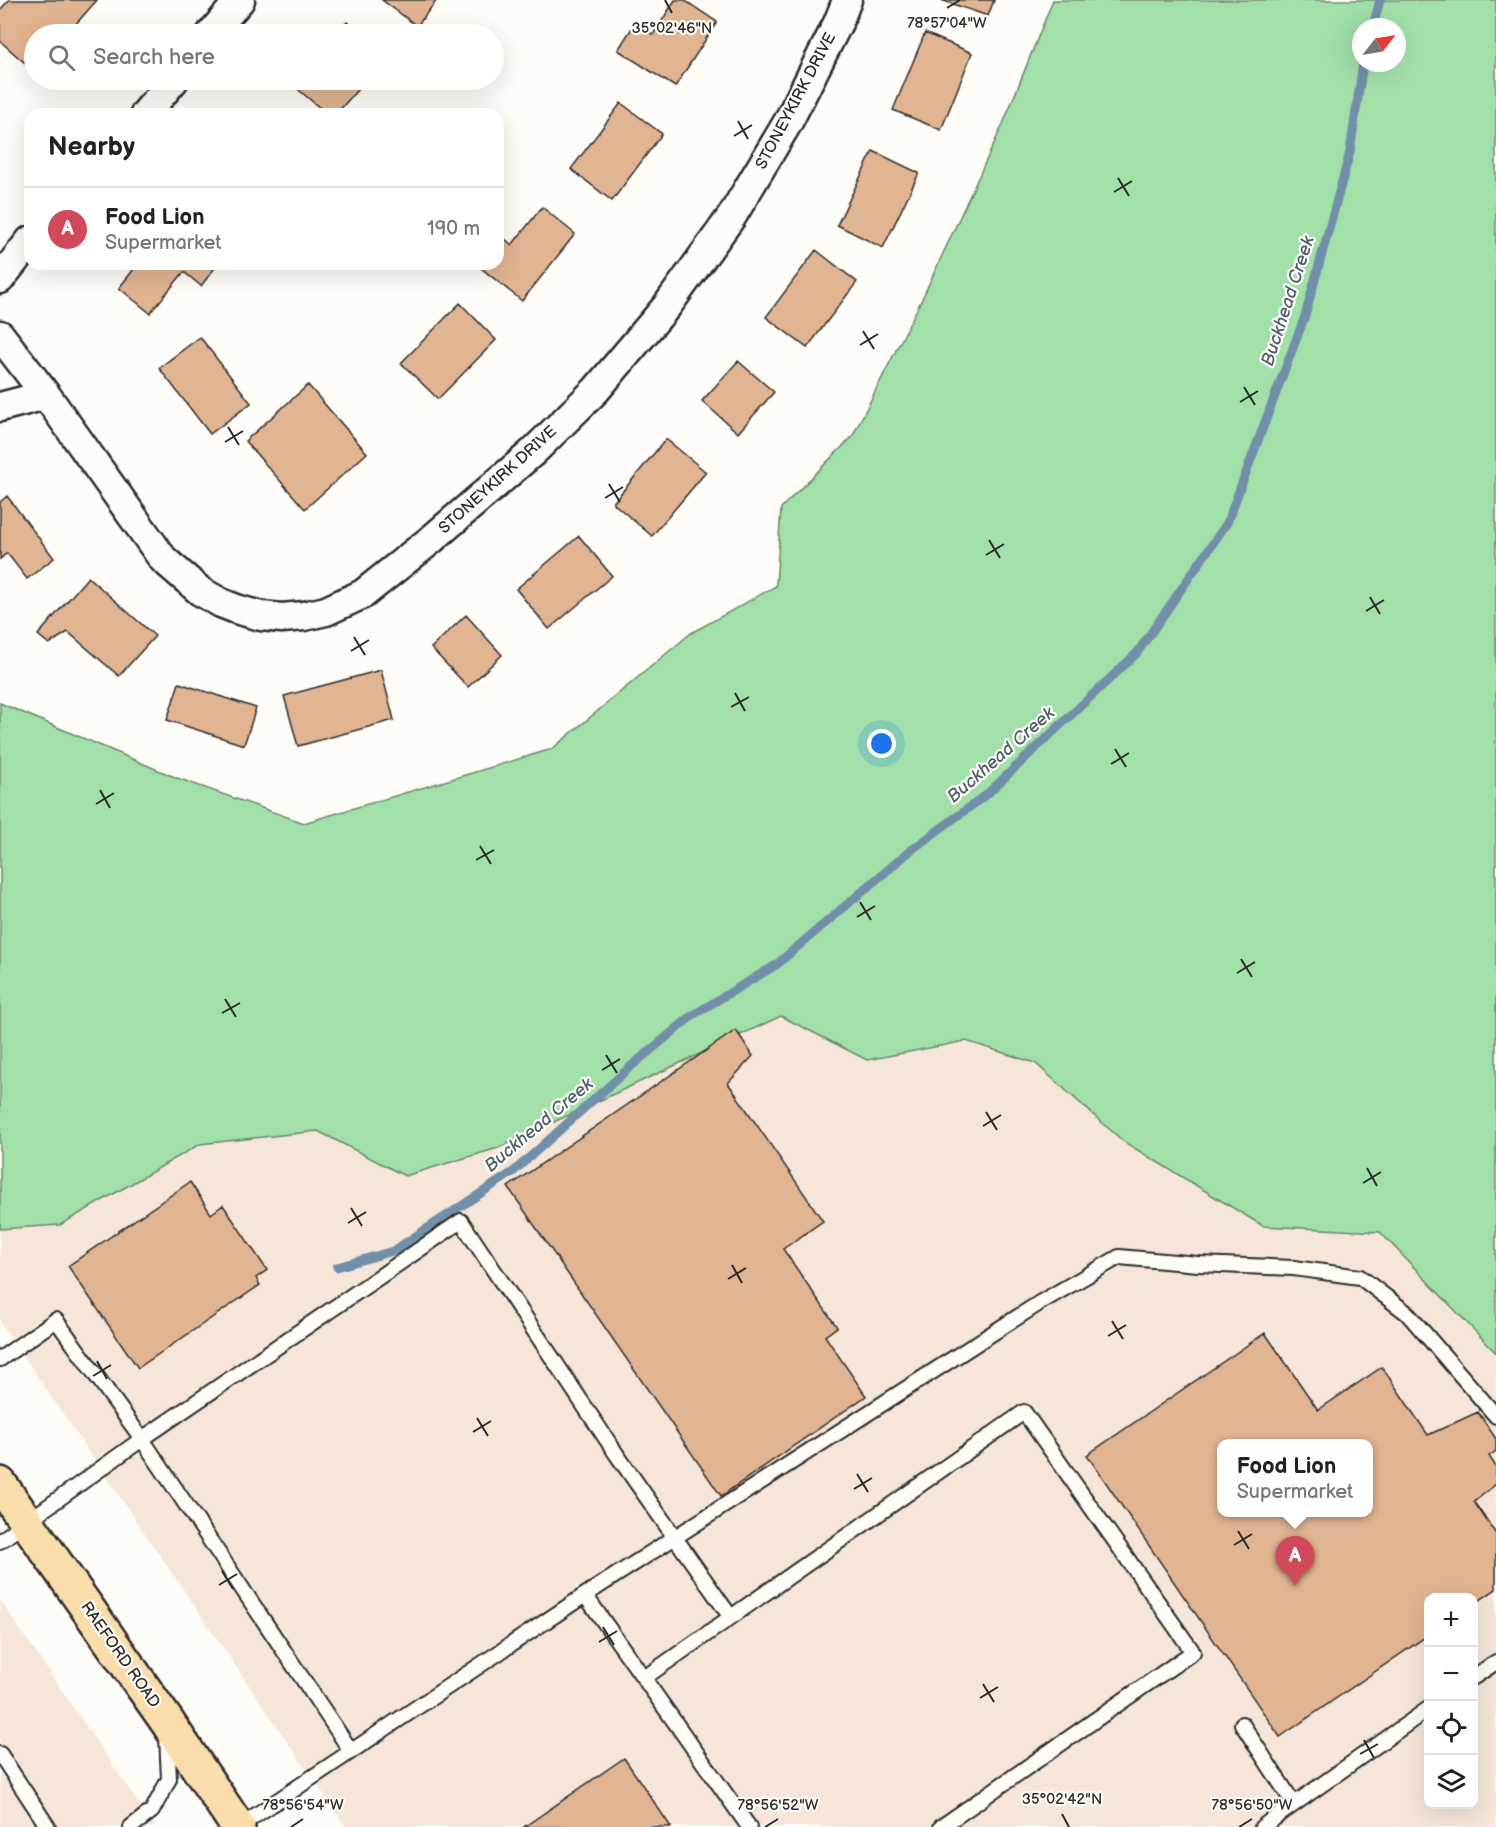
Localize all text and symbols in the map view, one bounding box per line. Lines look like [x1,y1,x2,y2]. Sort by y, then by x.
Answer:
text: 78°57'04"W [907,14,987,33]
north arrow [1352,18,1406,72]
text: 35°02'46"N [632,19,712,38]
search box [24,24,504,90]
street label: STONEYKIRK DRIVE [752,30,840,172]
icon: search [45,41,78,74]
text: Search here [93,44,215,71]
text: Nearby [48,132,135,163]
text: Food Lion [105,204,204,231]
text: A [61,217,74,241]
text: 190 m [427,217,480,241]
text: Supermarket [105,231,221,255]
water label: Buckhead Creek [1257,232,1319,369]
street label: STONEYKIRK DRIVE [435,422,561,538]
water label: Buckhead Creek [943,702,1060,807]
your location [867,729,896,758]
water label: Buckhead Creek [480,1073,598,1177]
popup [1217,1439,1373,1517]
text: Food Lion [1237,1453,1336,1480]
text: Supermarket [1237,1480,1353,1504]
pin: A [1276,1536,1314,1586]
map controls [1424,1593,1478,1809]
button: + [1424,1593,1478,1647]
street label: RAEFORD ROAD [76,1598,164,1712]
button: − [1424,1647,1478,1701]
button: locate [1424,1701,1478,1755]
button: layers [1424,1755,1478,1809]
text: 35°02'42"N [1022,1790,1102,1809]
text: 78°56'54"W [262,1796,344,1815]
text: 78°56'52"W [738,1796,819,1815]
text: 78°56'50"W [1212,1796,1293,1815]

